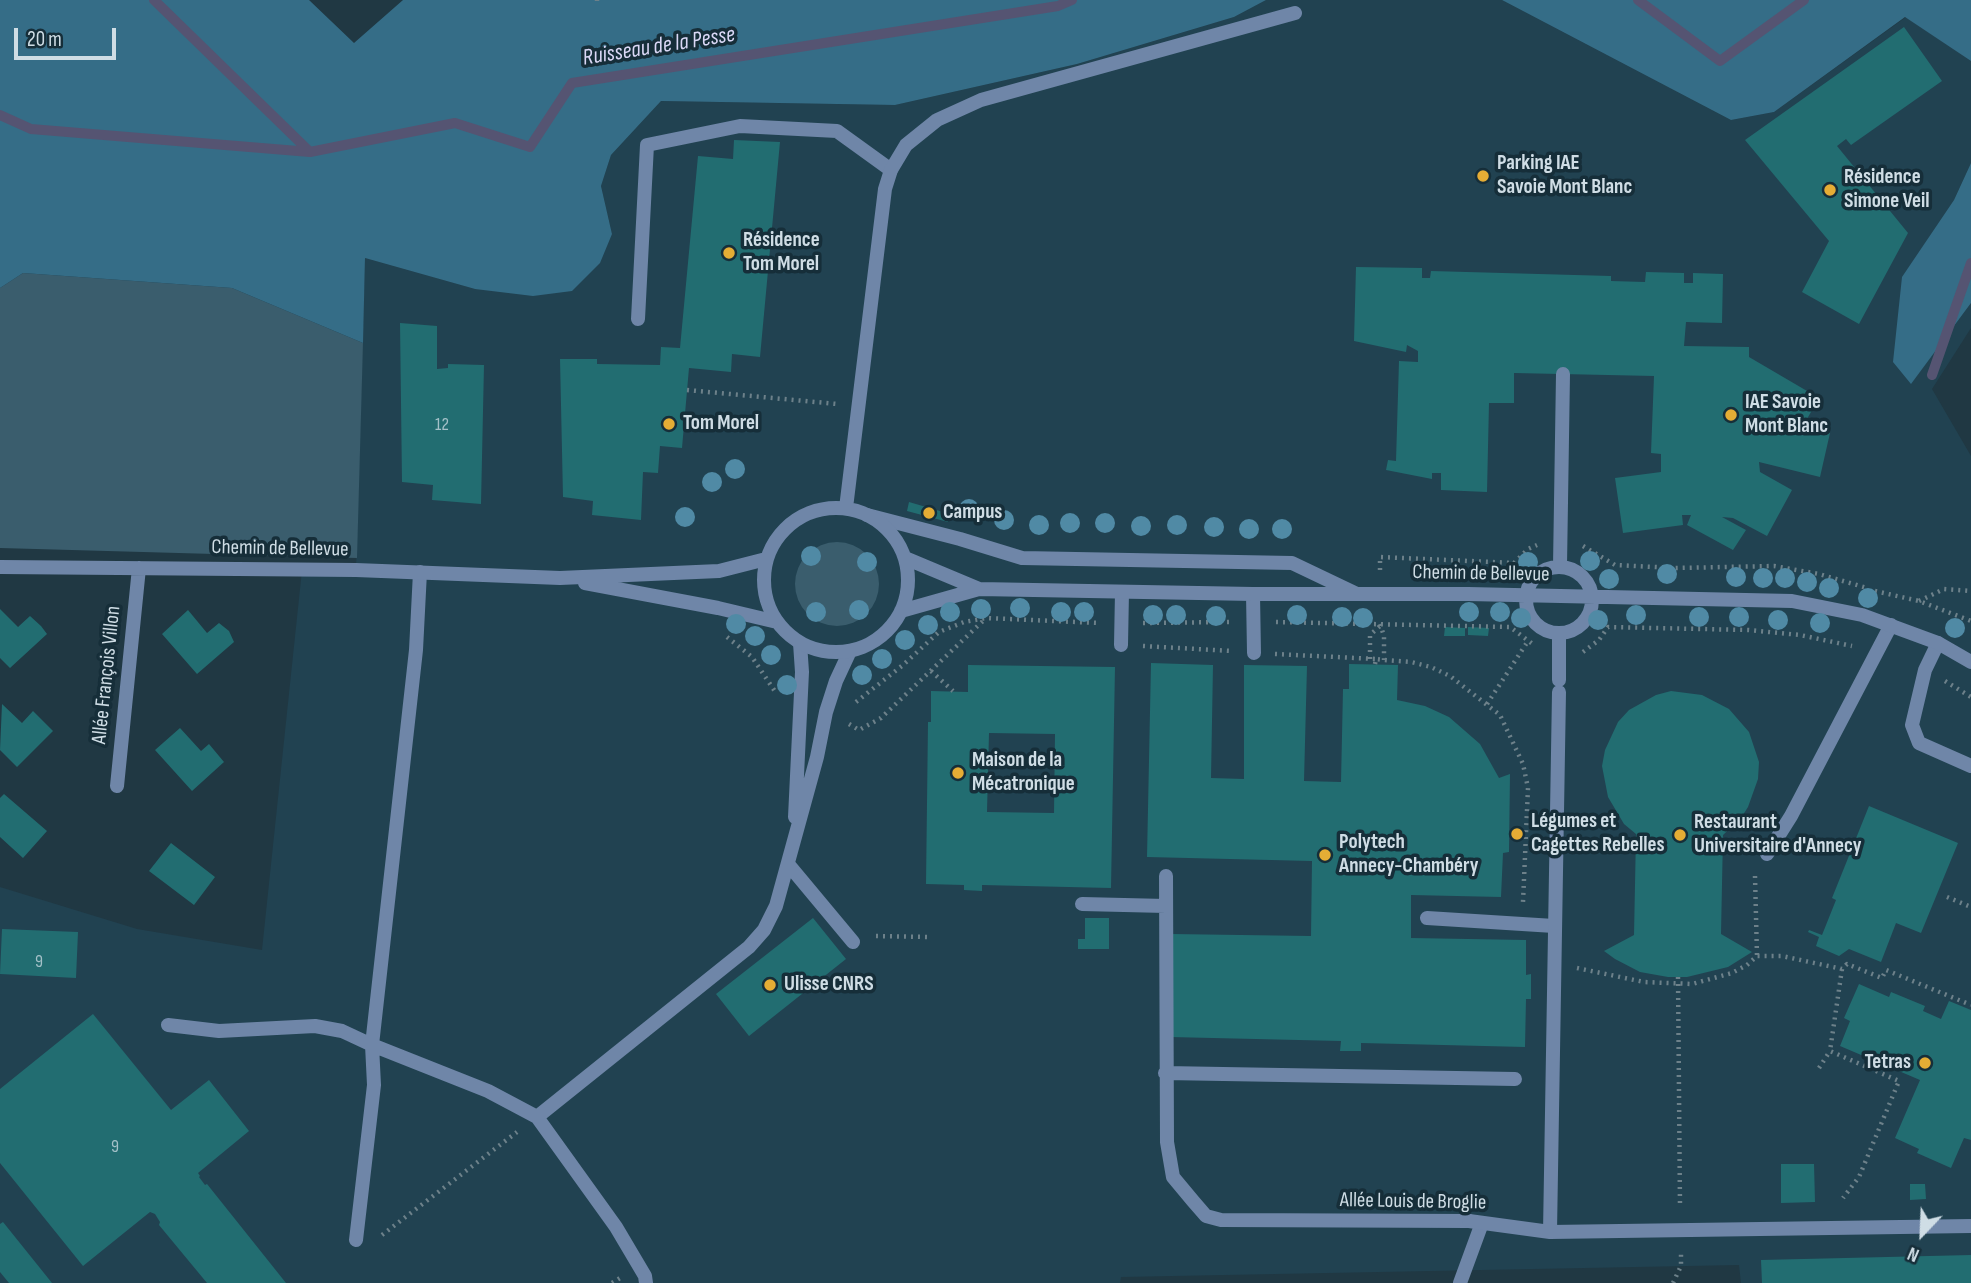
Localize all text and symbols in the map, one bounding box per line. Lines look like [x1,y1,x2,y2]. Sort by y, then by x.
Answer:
scale bar [18,14,119,58]
water label: Ruisseau de la Pesse [581,21,737,73]
text: 20 m [27,27,62,52]
place label: Parking IAE Savoie Mont Blanc [1497,151,1632,201]
place label: Résidence Simone Veil [1844,165,1929,215]
marker: Parking IAE Savoie Mont Blanc [1475,168,1491,184]
marker: Résidence Simone Veil [1822,182,1838,198]
place label: Résidence Tom Morel [743,228,820,278]
marker: Résidence Tom Morel [721,245,737,261]
place label: IAE Savoie Mont Blanc [1745,390,1828,440]
marker: IAE Savoie Mont Blanc [1723,407,1739,423]
place label: Tom Morel [683,411,759,437]
house number: 12 [435,414,449,436]
marker: Tom Morel [661,416,677,432]
place label: Campus [943,500,1002,526]
marker: Campus [921,505,937,521]
street label: Chemin de Bellevue [211,535,349,563]
street label: Chemin de Bellevue [1412,560,1550,588]
street label: Allée François Villon [87,605,127,745]
place label: Maison de la Mécatronique [972,748,1075,798]
marker: Maison de la Mécatronique [950,765,966,781]
place label: Légumes et Cagettes Rebelles [1531,809,1665,859]
place label: Restaurant Universitaire d'Annecy [1694,810,1861,860]
marker: Légumes et Cagettes Rebelles [1509,826,1525,842]
marker: Restaurant Universitaire d'Annecy [1672,827,1688,843]
place label: Polytech Annecy-Chambéry [1339,830,1478,880]
marker: Polytech Annecy-Chambéry [1317,847,1333,863]
house number: 9 [35,951,43,973]
place label: Ulisse CNRS [784,972,874,998]
marker: Ulisse CNRS [762,977,778,993]
place label: Tetras [1864,1050,1911,1076]
marker: Tetras [1917,1055,1933,1071]
house number: 9 [111,1136,119,1158]
street label: Allée Louis de Broglie [1340,1188,1486,1216]
north arrow [1887,1199,1957,1269]
text: N [1904,1241,1923,1266]

